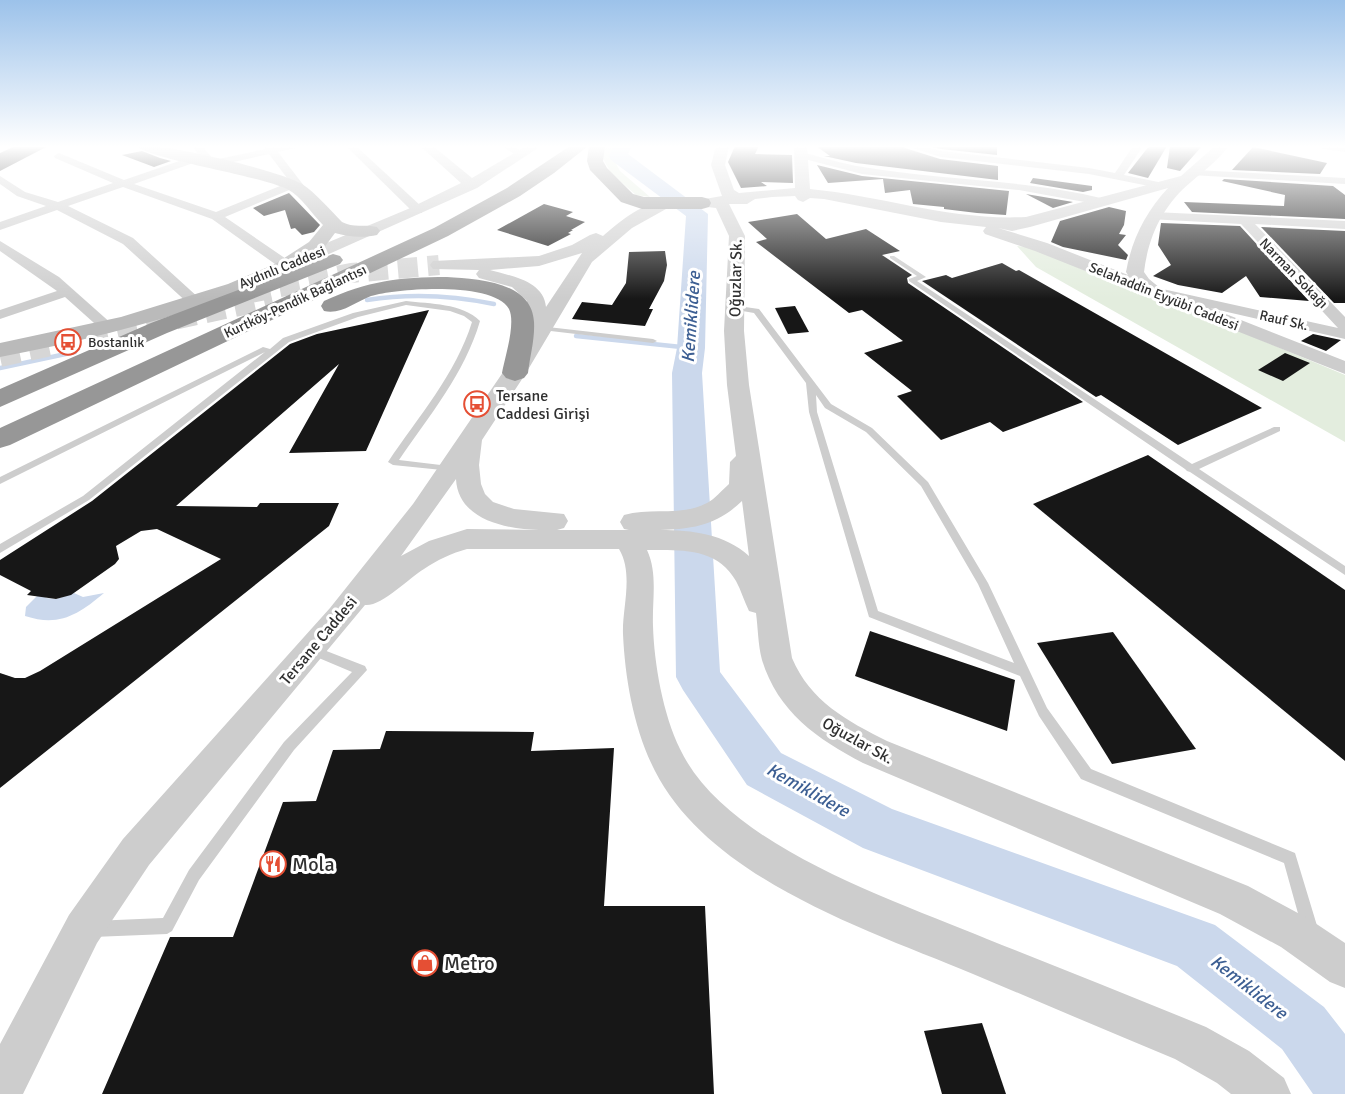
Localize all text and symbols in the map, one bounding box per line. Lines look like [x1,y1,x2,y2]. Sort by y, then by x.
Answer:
street label: Narman Sokağı [1256,235,1331,312]
street label: Oğuzlar Sk. [725,239,747,317]
street label: Aydınlı Caddesi [236,242,328,293]
street label: Selahaddin Eyyübi Caddesi [1086,259,1241,334]
street label: Kurtköy-Pendik Bağlantısı [221,261,369,342]
water label: Kemiklidere [677,270,705,363]
street label: Rauf Sk. [1258,307,1310,334]
bus stop icon: Bostanlık [53,327,83,357]
place label: Bostanlık [88,334,144,351]
place label: Tersane Caddesi Girişi [496,386,590,424]
bus stop icon: Tersane Caddesi Girişi [462,389,492,419]
street label: Tersane Caddesi [276,592,362,689]
street label: Oğuzlar Sk. [818,713,897,769]
water label: Kemiklidere [763,758,854,822]
restaurant icon: Mola [258,849,288,879]
place label: Mola [292,852,335,877]
shop icon: Metro [410,948,440,978]
water label: Kemiklidere [1206,950,1293,1024]
place label: Metro [444,951,495,976]

